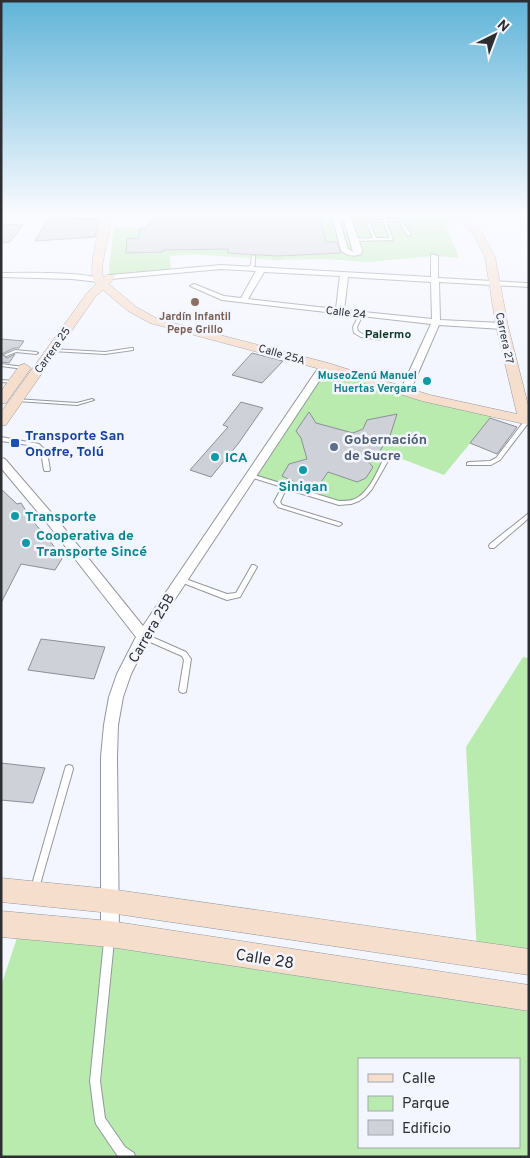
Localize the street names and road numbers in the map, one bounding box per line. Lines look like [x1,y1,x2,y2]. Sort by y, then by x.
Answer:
street label: Calle 24 [325,304,367,322]
street label: Carrera 27 [492,311,516,365]
street label: Carrera 25 [32,325,74,376]
street label: Calle 25A [257,342,307,368]
street label: Carrera 25B [126,591,179,666]
street label: Calle 28 [234,945,295,974]

